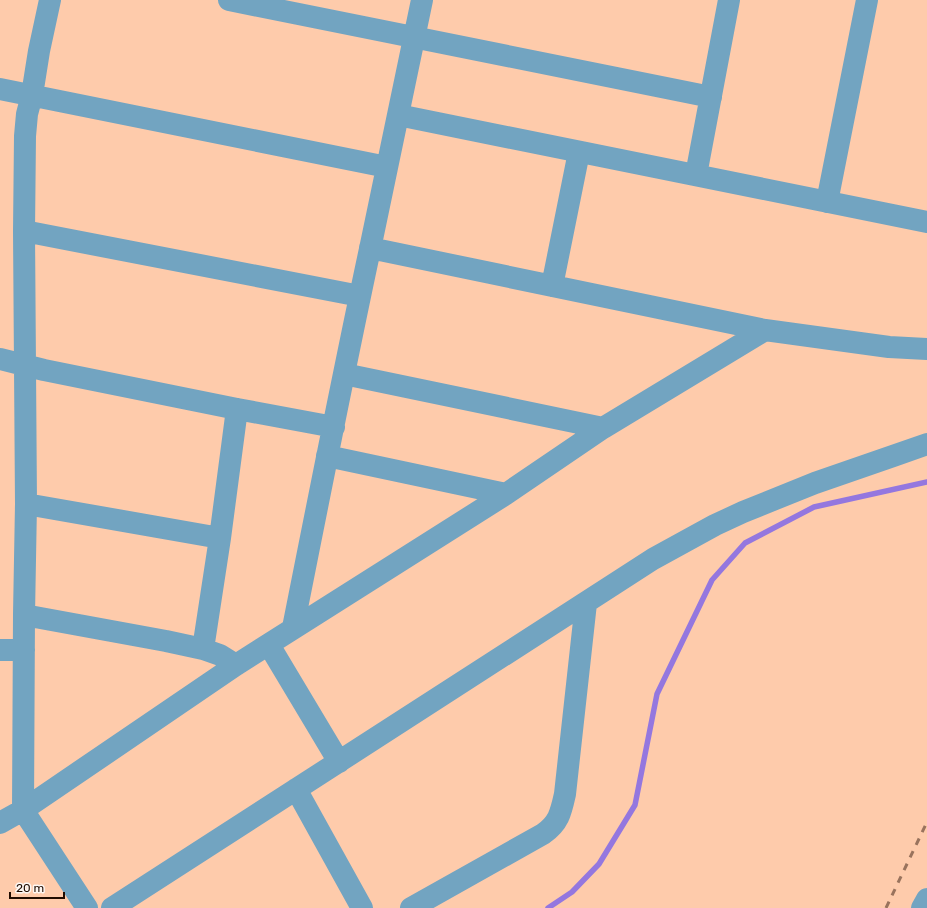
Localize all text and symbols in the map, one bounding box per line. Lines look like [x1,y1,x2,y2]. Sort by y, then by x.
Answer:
scale bar [10,874,64,900]
text: 20 m [16,881,44,895]

